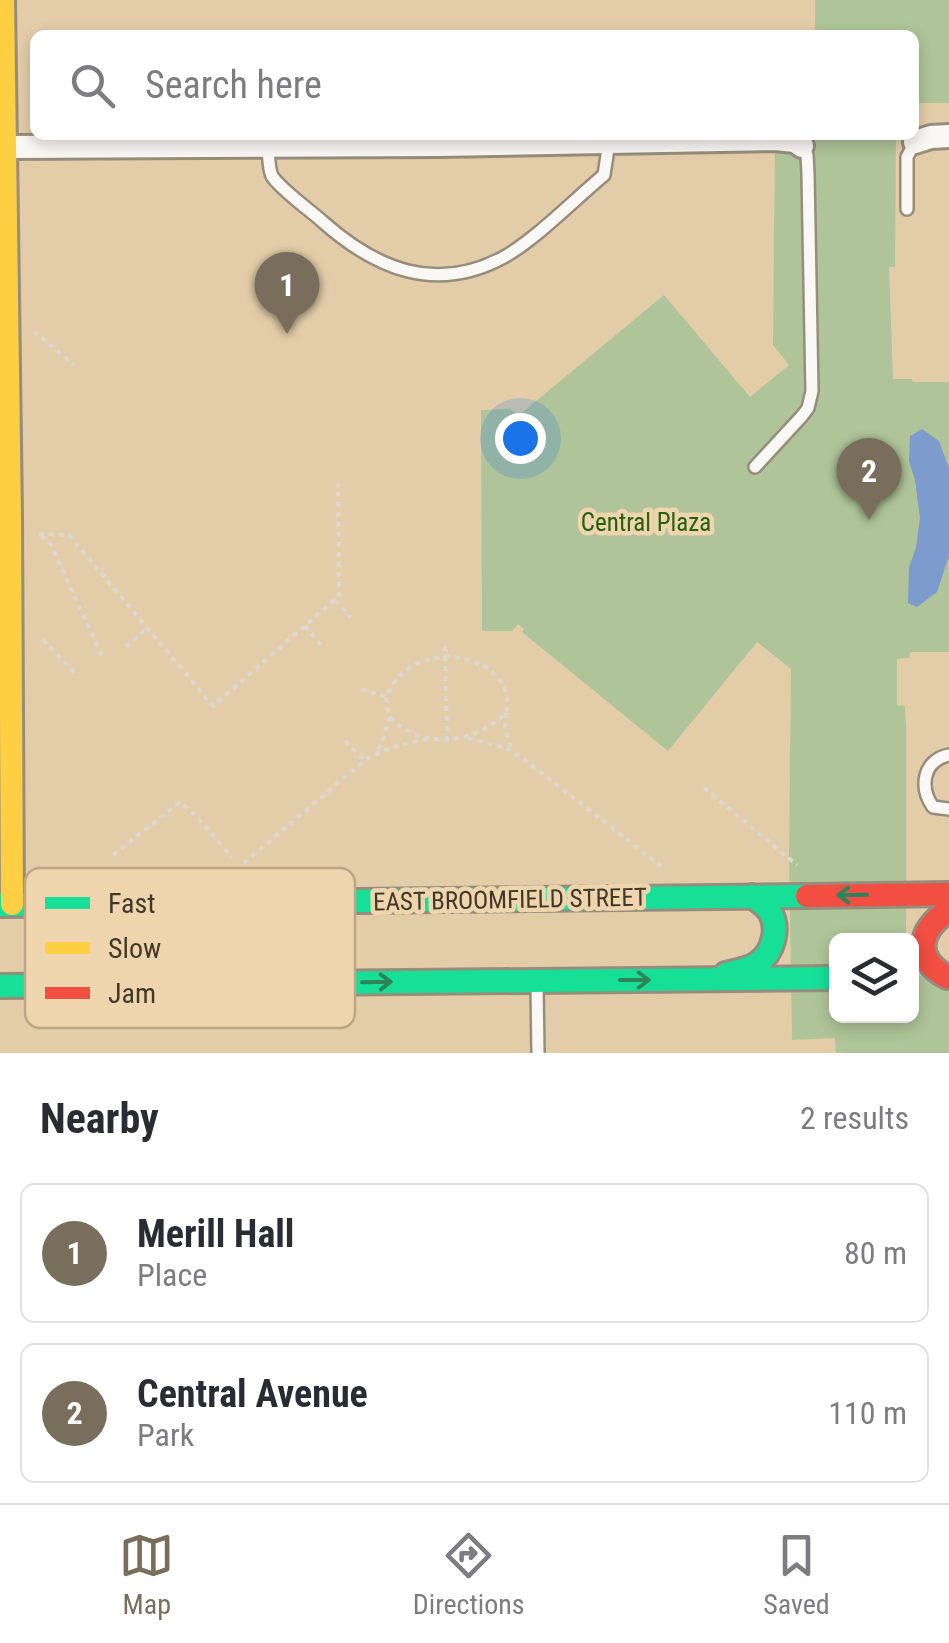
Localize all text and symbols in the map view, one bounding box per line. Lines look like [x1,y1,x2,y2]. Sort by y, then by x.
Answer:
search box [30,30,919,140]
icon: search [65,58,120,113]
text: Search here [145,63,322,107]
pin: 1 [254,252,320,334]
your location [495,413,546,464]
pin: 2 [836,438,902,520]
park label: Central Plaza [581,508,711,537]
legend [25,868,355,1028]
street label: EAST BROOMFIELD STREET [373,883,647,916]
one-way arrow [836,886,868,904]
text: Fast [108,887,155,920]
text: Slow [108,932,161,965]
map controls [829,933,919,1023]
button: layers [829,933,919,1023]
one-way arrow [618,970,650,990]
one-way arrow [361,973,393,992]
text: Jam [108,977,156,1010]
text: Nearby [40,1094,159,1143]
text: 2 results [800,1099,909,1137]
text: Merill Hall [137,1212,294,1256]
text: 1 [66,1234,83,1272]
text: 80 m [844,1234,907,1272]
text: Place [137,1256,207,1294]
text: Central Avenue [137,1372,368,1416]
text: 2 [66,1394,83,1432]
text: 110 m [828,1394,907,1432]
text: Park [137,1416,194,1454]
tab: Map [119,1528,174,1621]
tab: Directions [413,1528,525,1621]
tab: Saved [763,1528,830,1621]

